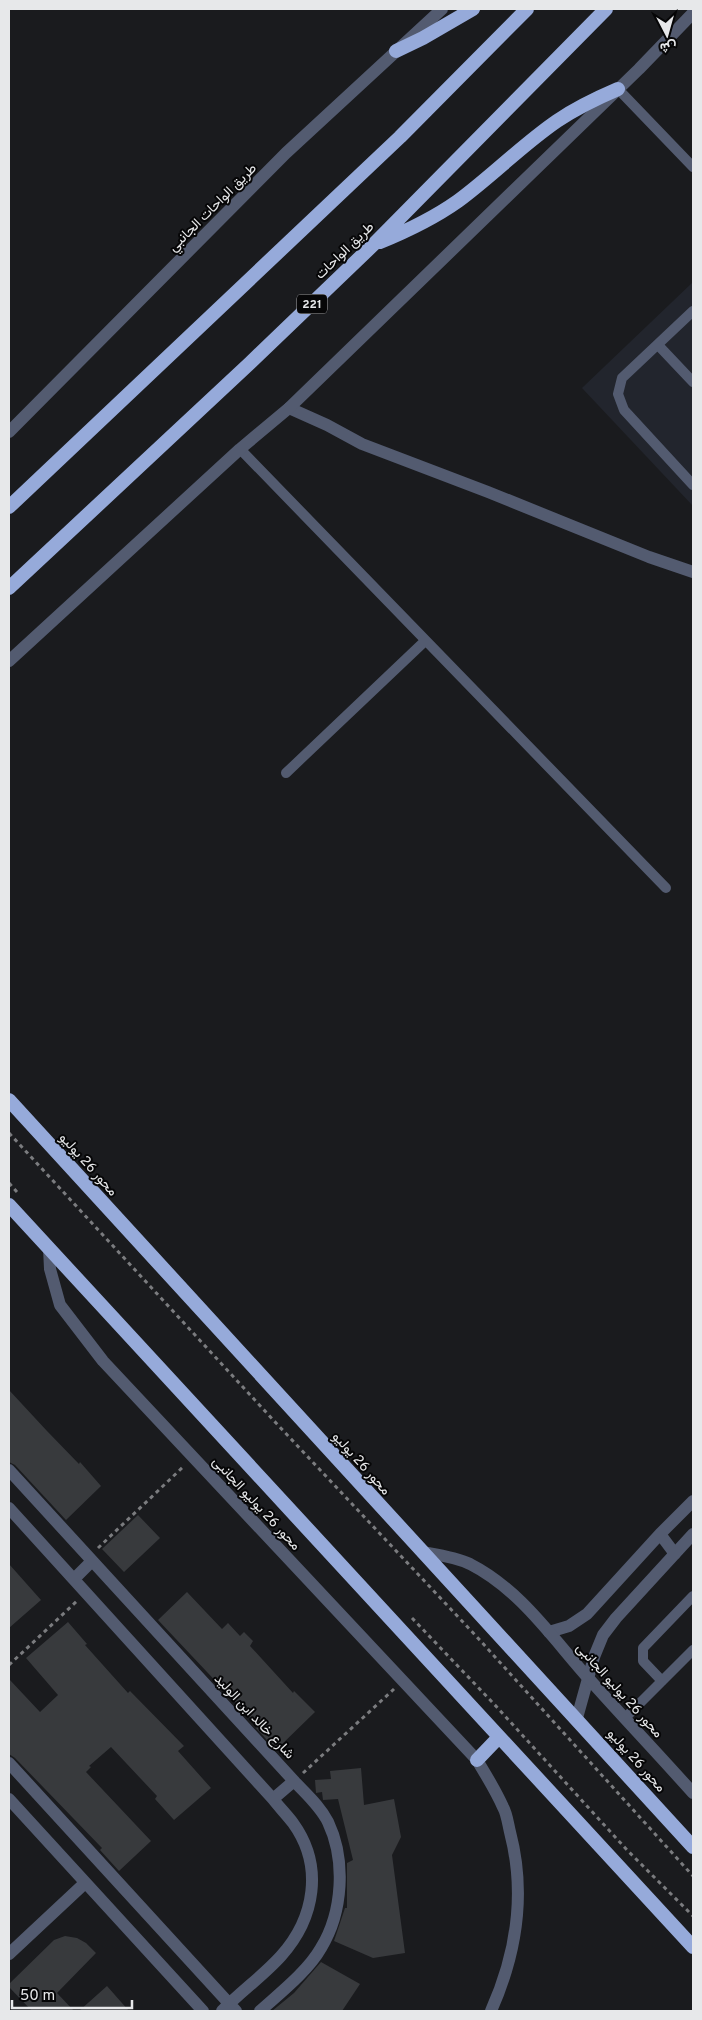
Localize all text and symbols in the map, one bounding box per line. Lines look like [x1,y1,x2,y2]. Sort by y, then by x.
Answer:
north arrow [642,10,692,60]
text: ش [659,37,677,56]
street label: طريق الواحات الجانبي [165,160,262,257]
street label: طريق الواحات [312,219,378,283]
road number: 221 [297,294,327,314]
street label: محور 26 يوليو [55,1130,121,1200]
street label: محور 26 يوليو [328,1429,394,1499]
street label: محور 26 يوليو الجانبى [208,1454,304,1554]
street label: محور 26 يوليو الجانبى [572,1640,666,1742]
street label: شارع خالد ابن الوليد [209,1671,298,1764]
street label: محور 26 يوليو [603,1726,669,1796]
scale bar [12,1978,132,2010]
text: 50 m [20,1987,55,2006]

